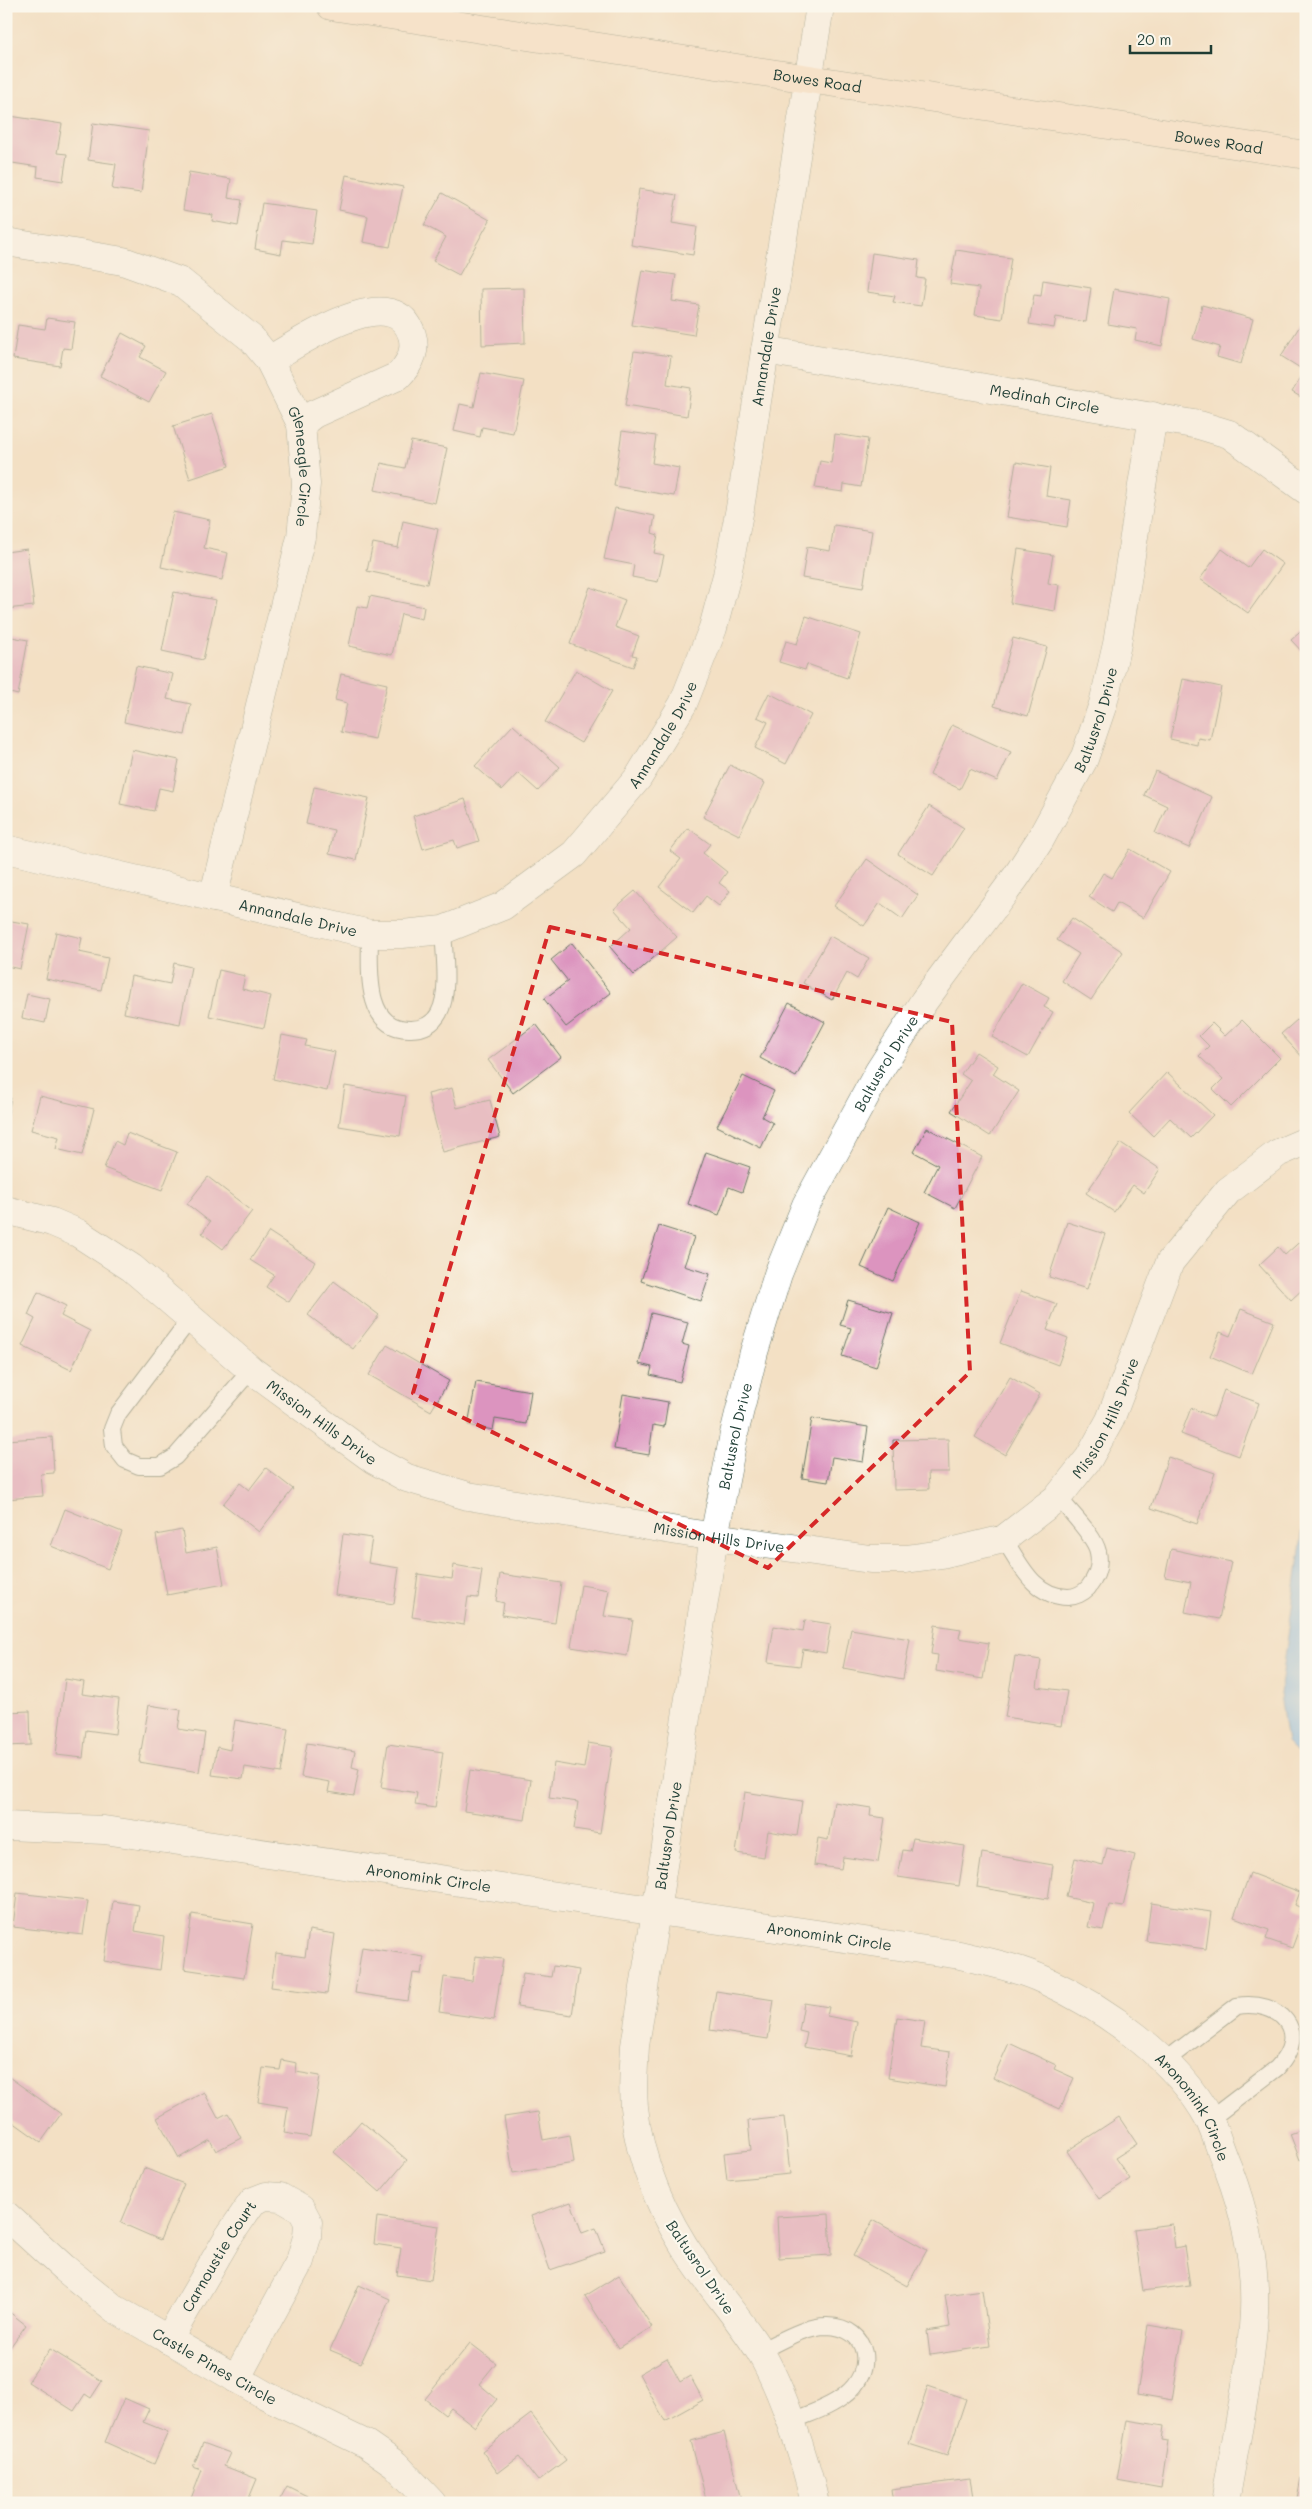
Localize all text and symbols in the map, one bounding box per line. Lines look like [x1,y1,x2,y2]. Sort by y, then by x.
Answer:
scale bar [1130,22,1211,54]
text: 20 m [1137,29,1171,49]
street label: Bowes Road [772,64,863,97]
street label: Bowes Road [1173,125,1264,158]
street label: Annandale Drive [746,285,785,408]
street label: Medinah Circle [988,379,1101,418]
street label: Gleneagle Circle [284,402,316,528]
street label: Baltusrol Drive [1069,665,1121,776]
street label: Annandale Drive [624,678,701,792]
street label: Annandale Drive [237,894,359,941]
street label: Baltusrol Drive [849,1011,922,1115]
street label: Mission Hills Drive [1067,1355,1143,1482]
street label: Mission Hills Drive [263,1375,381,1469]
street label: Baltusrol Drive [713,1380,756,1491]
street label: Mission Hills Drive [652,1517,786,1557]
street label: Baltusrol Drive [649,1780,686,1891]
street label: Aronomink Circle [364,1858,492,1896]
street label: Aronomink Circle [765,1917,893,1955]
street label: Aronomink Circle [1151,2048,1234,2164]
street label: Carnoustie Court [177,2196,261,2316]
street label: Baltusrol Drive [662,2216,740,2318]
street label: Castle Pines Circle [149,2323,280,2409]

